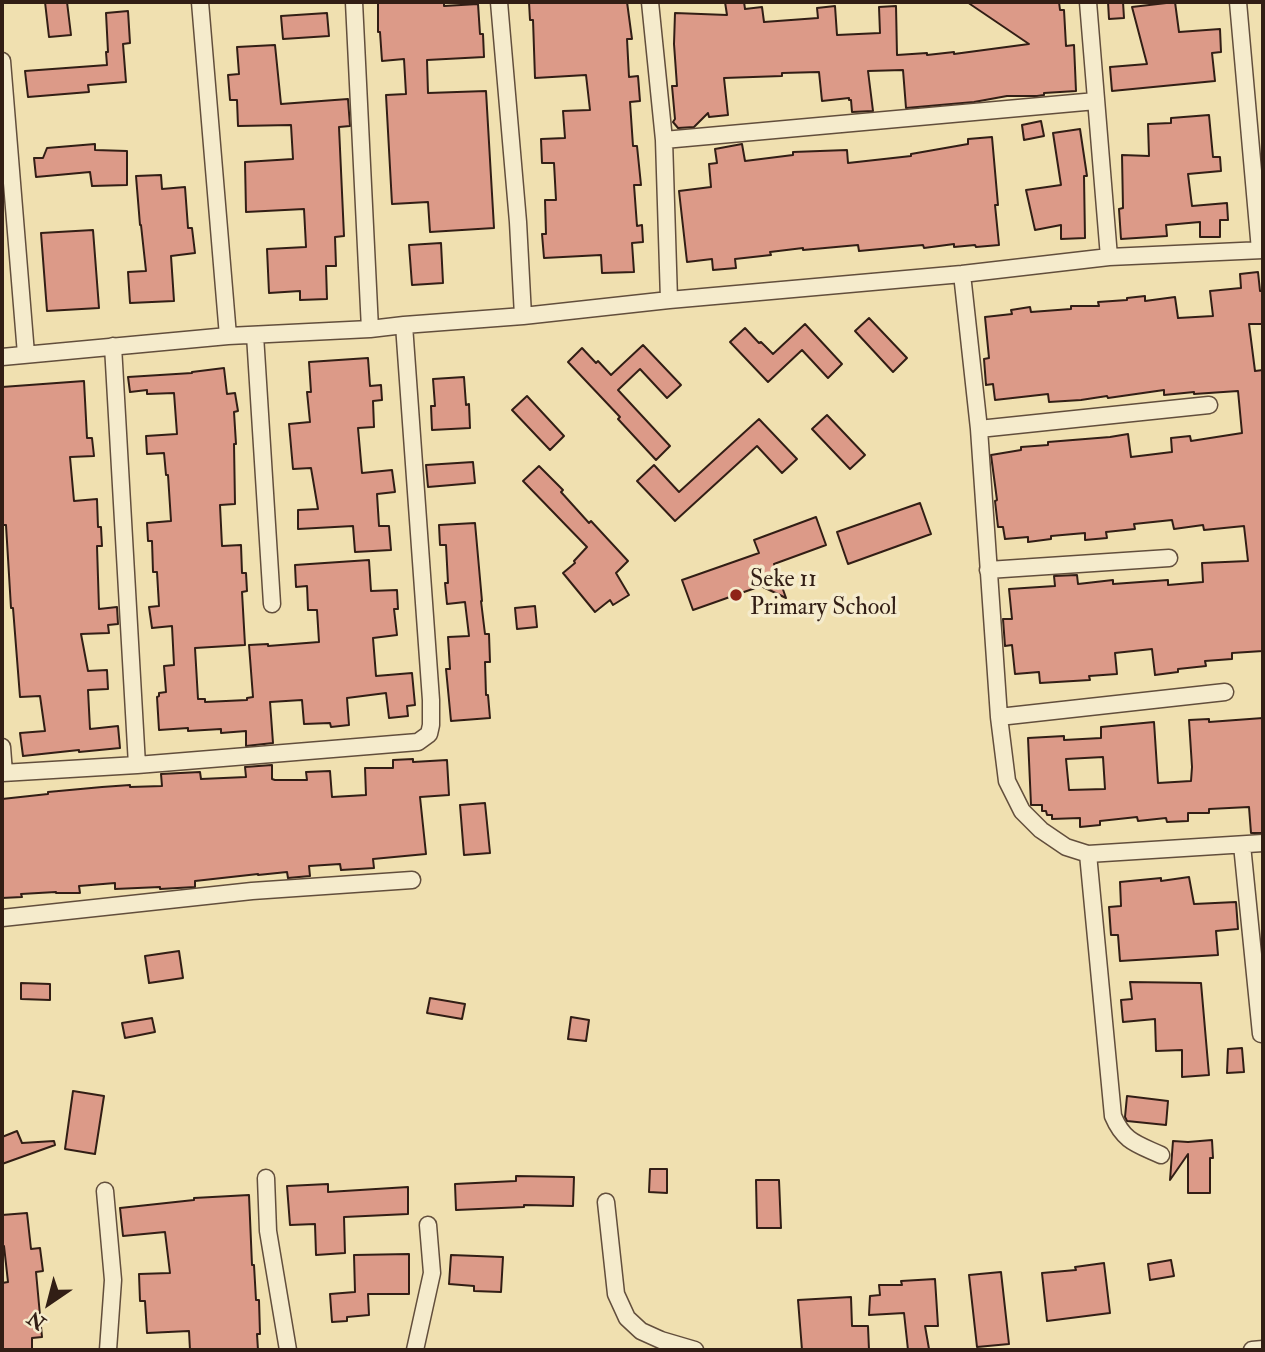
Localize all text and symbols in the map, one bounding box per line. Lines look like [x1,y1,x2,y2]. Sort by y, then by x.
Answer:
place label: Seke 11 Primary School [750,567,897,623]
marker: Seke 11 Primary School [728,587,744,603]
north arrow [14,1268,84,1338]
text: N [23,1305,51,1335]

